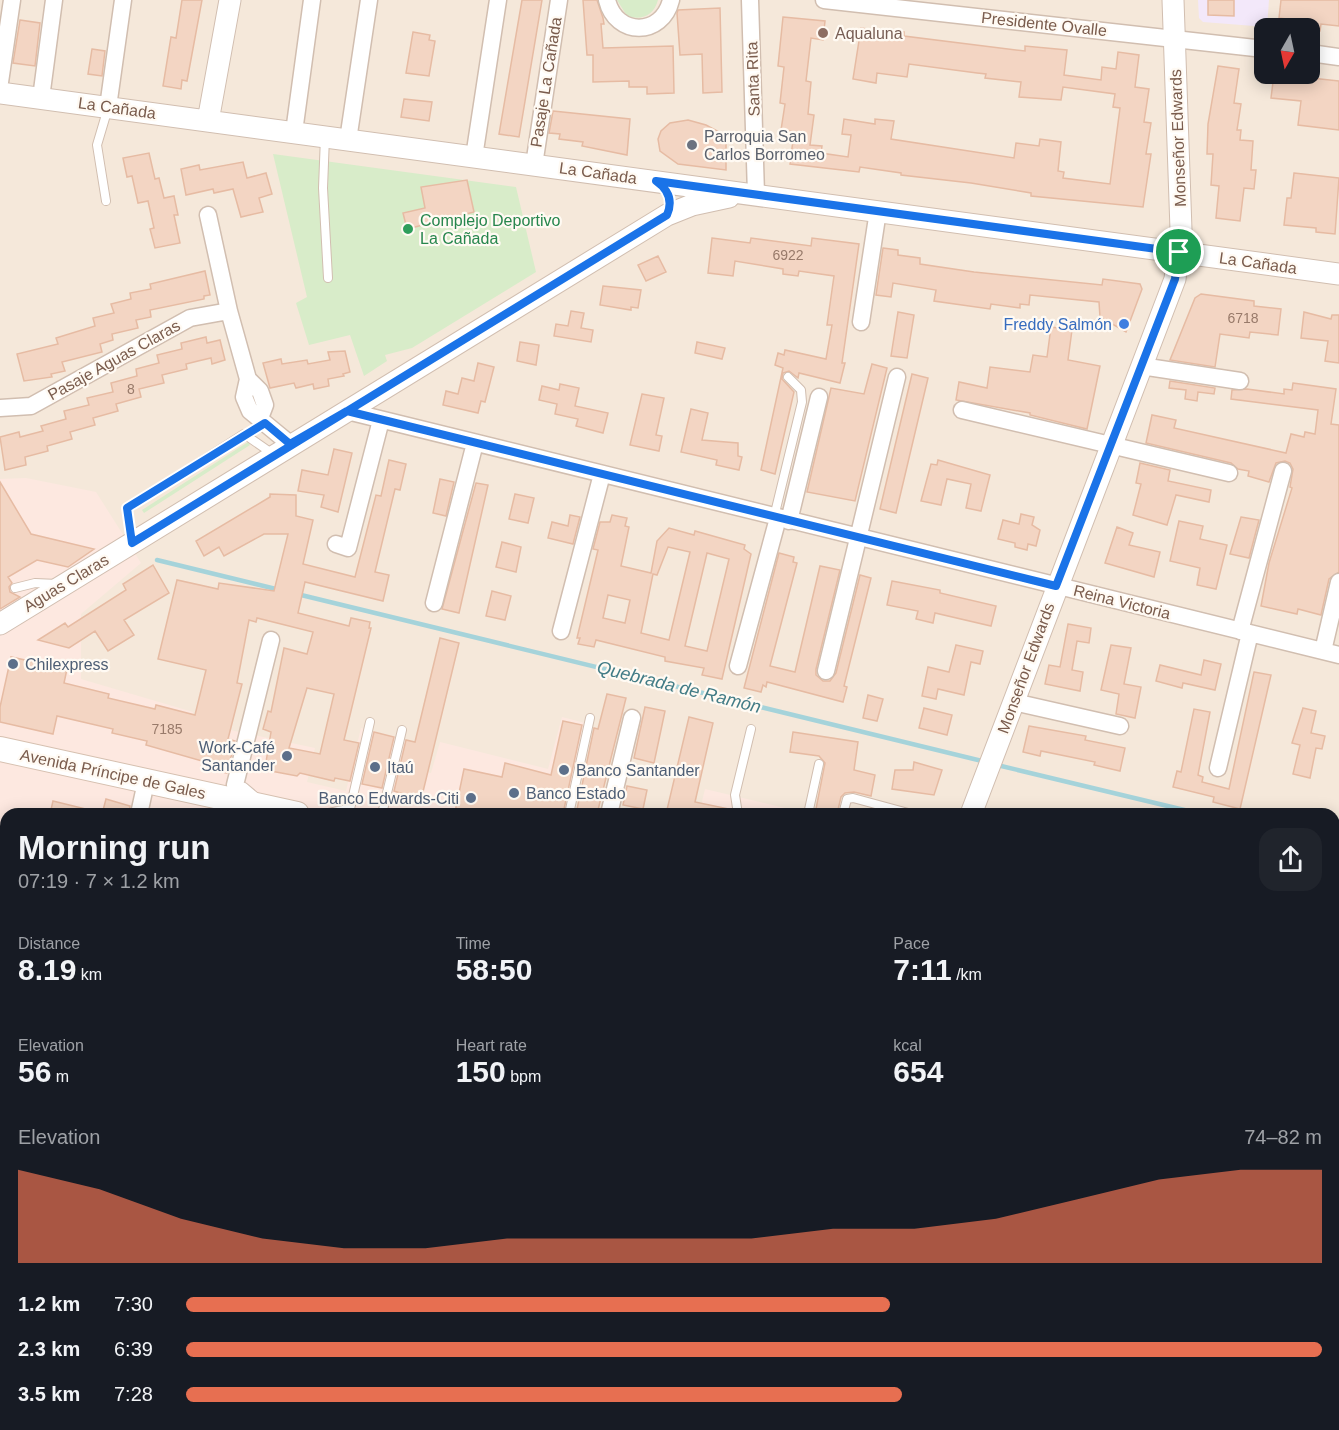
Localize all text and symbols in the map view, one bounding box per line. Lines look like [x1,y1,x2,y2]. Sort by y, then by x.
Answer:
street label: Presidente Ovalle [980,9,1108,39]
street label: Pasaje La Cañada [527,16,565,148]
north arrow [1254,18,1320,84]
map controls [1254,18,1320,84]
place label: Aqualuna [835,25,903,42]
marker: Aqualuna [816,26,830,40]
street label: Santa Rita [743,41,763,117]
street label: Monseñor Edwards [1167,69,1189,207]
street label: La Cañada [77,94,157,122]
place label: Parroquia San Carlos Borromeo [704,128,825,163]
marker: Parroquia San Carlos Borromeo [685,138,699,152]
street label: La Cañada [558,159,638,187]
place label: Complejo Deportivo La Cañada [420,212,561,247]
marker: Complejo Deportivo La Cañada [401,222,415,236]
pin [1153,226,1204,277]
icon: arrive [1162,235,1195,268]
house number: 6922 [772,247,804,263]
street label: La Cañada [1218,249,1298,277]
house number: 6718 [1227,310,1259,326]
place label: Freddy Salmón [1004,316,1112,333]
street label: Pasaje Aguas Claras [45,317,183,403]
marker: Freddy Salmón [1117,317,1131,331]
house number: 8 [127,381,135,397]
street label: Aguas Claras [20,551,112,615]
street label: Reina Victoria [1072,582,1172,622]
street label: Monseñor Edwards [994,600,1058,736]
place label: Chilexpress [25,656,109,673]
marker: Chilexpress [6,657,20,671]
water label: Quebrada de Ramón [595,657,763,717]
house number: 7185 [151,721,183,737]
place label: Work-Café Santander [199,739,276,774]
street label: Avenida Príncipe de Gales [19,746,207,802]
marker: Work-Café Santander [280,749,294,763]
place label: Itaú [387,759,414,776]
marker: Itaú [368,760,382,774]
place label: Banco Santander [576,762,700,779]
marker: Banco Santander [557,763,571,777]
place label: Banco Estado [526,785,626,802]
marker: Banco Estado [507,786,521,800]
place label: Banco Edwards-Citi [319,790,459,807]
marker: Banco Edwards-Citi [464,791,478,805]
button: share [1259,828,1322,891]
text: Morning run [18,829,210,866]
text: 07:19 · 7 × 1.2 km [18,870,180,892]
text: Distance [18,935,80,952]
text: Time [456,935,491,952]
text: Pace [893,935,930,952]
text: 8.19 [18,953,76,986]
text: 58:50 [456,953,532,986]
text: 7:11 [893,953,952,986]
text: km [76,966,102,983]
text: /km [952,966,982,983]
text: Elevation [18,1037,84,1054]
text: Heart rate [456,1037,527,1054]
text: kcal [893,1037,922,1054]
text: 56 [18,1055,51,1088]
text: 150 [456,1055,506,1088]
text: 654 [893,1055,943,1088]
text: m [51,1068,69,1085]
text: bpm [506,1068,541,1085]
text: Elevation [18,1126,100,1148]
text: 74–82 m [1244,1126,1322,1148]
text: 1.2 km [18,1293,80,1315]
text: 7:30 [114,1293,153,1315]
text: 2.3 km [18,1338,80,1360]
text: 6:39 [114,1338,153,1360]
text: 3.5 km [18,1383,80,1405]
text: 7:28 [114,1383,153,1405]

